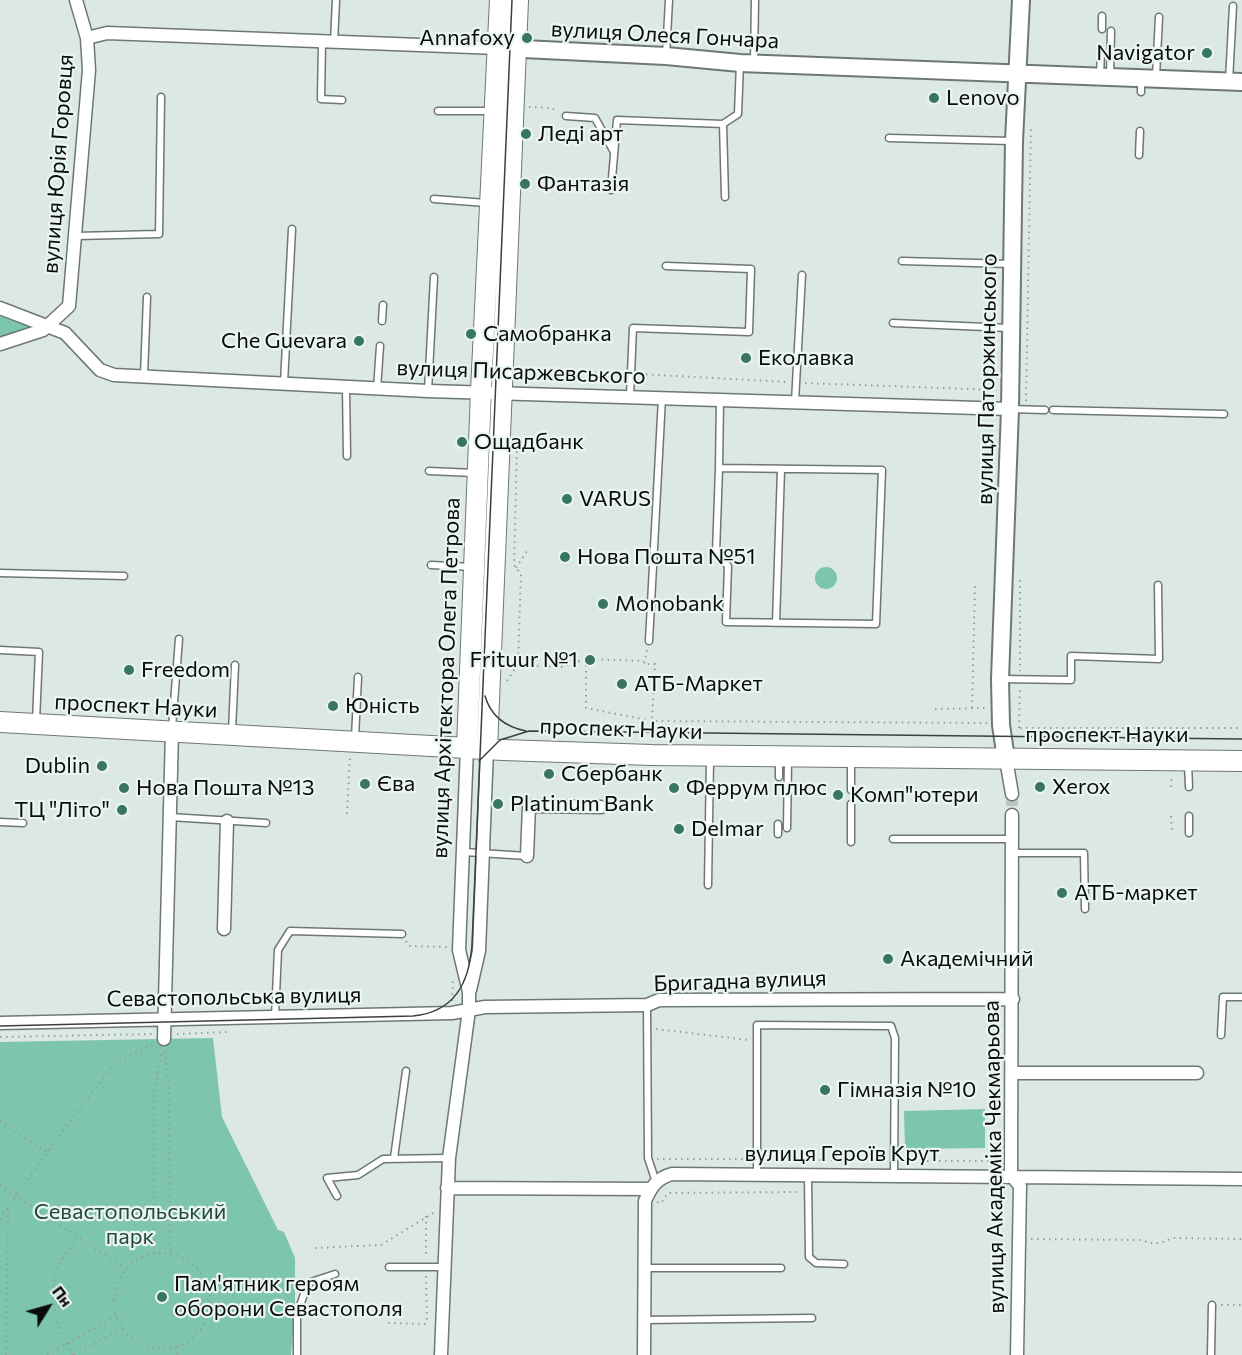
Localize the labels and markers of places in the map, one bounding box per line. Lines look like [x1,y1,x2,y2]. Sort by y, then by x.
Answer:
place label: Annafoxy [419,25,515,51]
marker: Annafoxy [520,31,534,45]
place label: Navigator [1096,40,1195,66]
marker: Navigator [1200,46,1214,60]
place label: Lenovo [946,85,1020,111]
marker: Lenovo [927,91,941,105]
place label: Леді арт [538,121,623,147]
marker: Леді арт [519,127,533,141]
place label: Фантазія [537,171,629,197]
marker: Фантазія [518,177,532,191]
place label: Самобранка [483,321,612,347]
marker: Самобранка [464,327,478,341]
place label: Che Guevara [221,328,347,354]
marker: Che Guevara [352,334,366,348]
place label: Еколавка [758,345,854,371]
marker: Еколавка [739,351,753,365]
place label: Ощадбанк [474,429,584,455]
marker: Ощадбанк [455,435,469,449]
place label: VARUS [579,486,651,512]
marker: VARUS [560,492,574,506]
place label: Нова Пошта №51 [577,544,756,570]
marker: Нова Пошта №51 [558,550,572,564]
place label: Monobank [615,591,724,617]
marker: Monobank [596,597,610,611]
place label: Frituur №1 [469,647,578,673]
marker: Frituur №1 [583,653,597,667]
place label: Freedom [141,657,230,683]
marker: Freedom [122,663,136,677]
place label: АТБ-Маркет [634,671,763,697]
marker: АТБ-Маркет [615,677,629,691]
place label: Юність [345,693,420,719]
marker: Юність [326,699,340,713]
place label: Dublin [25,753,90,779]
marker: Dublin [95,759,109,773]
place label: Сбербанк [561,761,663,787]
marker: Сбербанк [542,767,556,781]
place label: Єва [377,771,415,797]
place label: Xerox [1052,774,1111,800]
place label: Нова Пошта №13 [136,775,314,801]
place label: Феррум плюс [686,775,827,801]
marker: Єва [358,777,372,791]
marker: Xerox [1033,780,1047,794]
marker: Нова Пошта №13 [117,781,131,795]
marker: Феррум плюс [667,781,681,795]
place label: Комп"ютери [850,782,979,808]
marker: Комп"ютери [831,788,845,802]
place label: Platinum Bank [510,791,654,817]
place label: ТЦ "Літо" [14,797,110,823]
marker: Platinum Bank [491,797,505,811]
marker: ТЦ "Літо" [115,803,129,817]
place label: Delmar [691,816,764,842]
marker: Delmar [672,822,686,836]
place label: АТБ-маркет [1074,880,1198,906]
marker: АТБ-маркет [1055,886,1069,900]
place label: Академічний [900,946,1034,972]
marker: Академічний [881,952,895,966]
place label: Гімназія №10 [837,1077,976,1103]
marker: Гімназія №10 [818,1083,832,1097]
place label: Пам'ятник героям оборони Севастополя [174,1271,403,1322]
marker: Пам'ятник героям оборони Севастополя [155,1290,169,1304]

